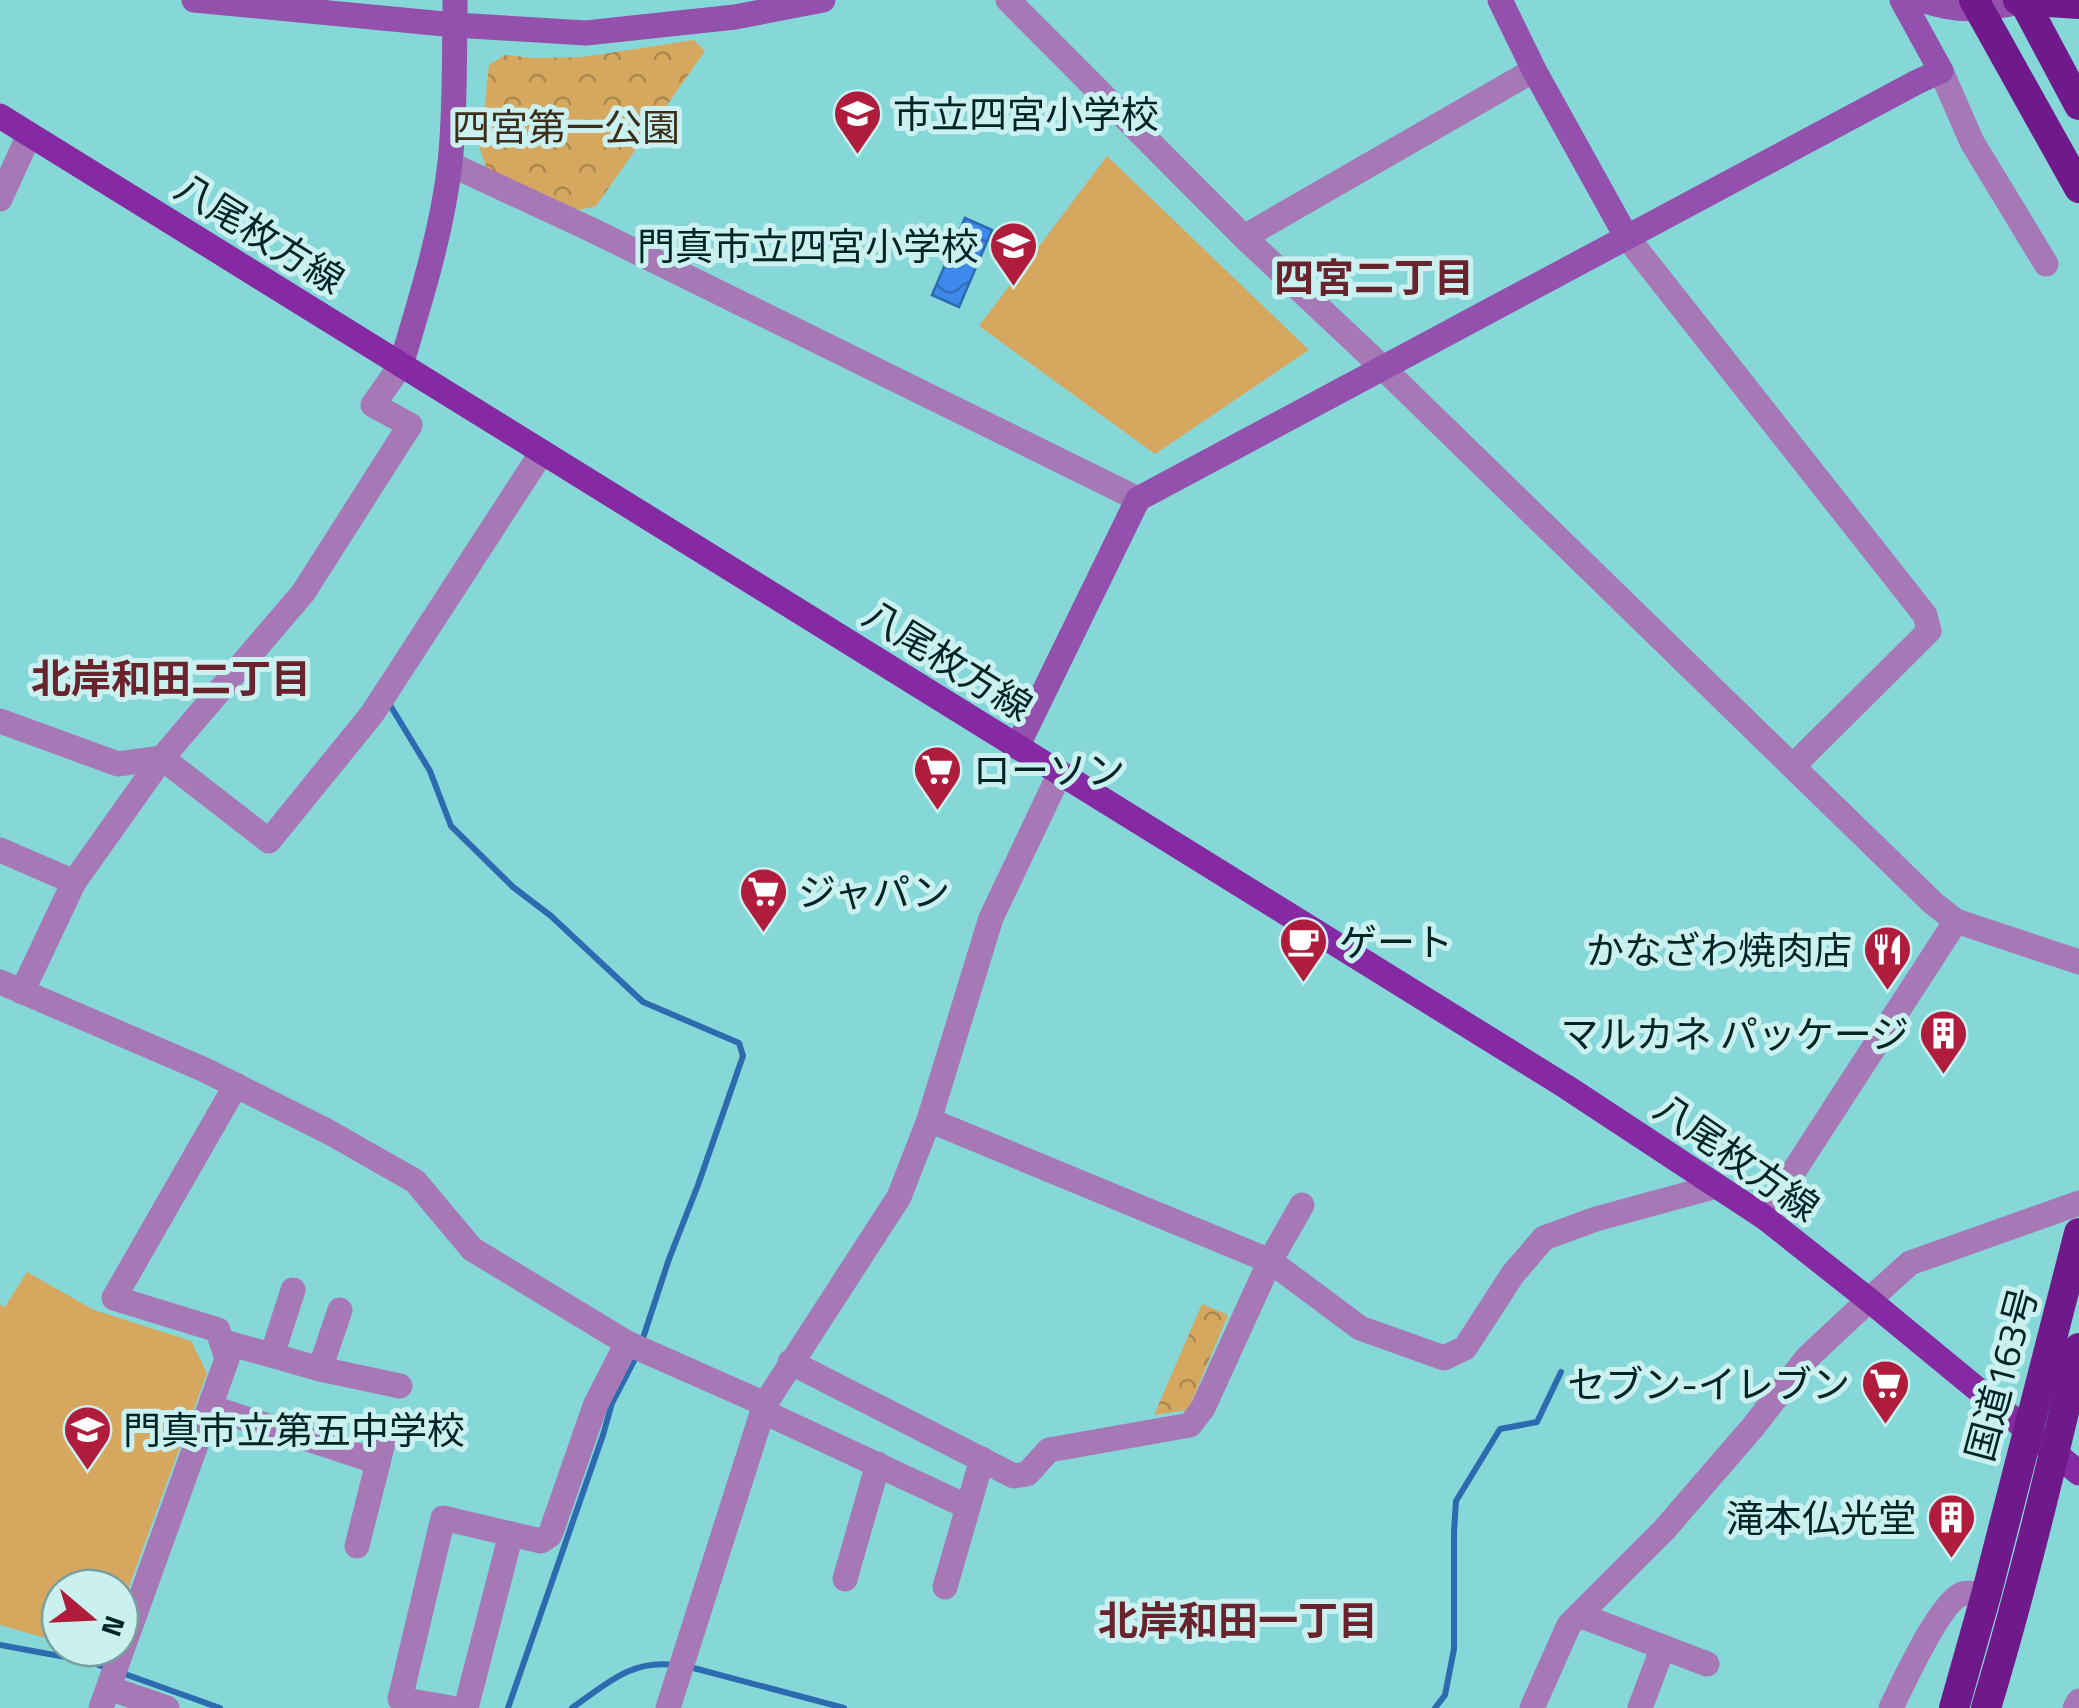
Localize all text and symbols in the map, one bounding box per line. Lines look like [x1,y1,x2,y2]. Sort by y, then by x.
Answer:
place label: 市立四宮小学校 [893,85,1159,143]
school or university icon: 市立四宮小学校 [832,88,884,156]
park label: 四宮第一公園 [452,98,680,156]
street label: 八尾枚方線 [164,158,356,308]
place label: 門真市立四宮小学校 [637,217,979,275]
school or university icon: 門真市立四宮小学校 [988,220,1040,288]
district label: 四宮二丁目 [1274,247,1474,308]
street label: 八尾枚方線 [852,585,1044,735]
district label: 北岸和田二丁目 [31,648,311,709]
place label: ローソン [973,741,1125,799]
supermarket icon: ローソン [912,744,964,812]
place label: ジャパン [798,863,950,921]
supermarket icon: ジャパン [737,866,789,934]
place label: ゲート [1339,913,1453,971]
cafe icon: ゲート [1278,916,1330,984]
place label: かなざわ焼肉店 [1586,921,1852,979]
restaurant icon: かなざわ焼肉店 [1861,924,1913,992]
place label: マルカネ パッケージ [1561,1005,1909,1063]
building icon: マルカネ パッケージ [1918,1008,1970,1076]
street label: 八尾枚方線 [1643,1079,1831,1235]
street label: 国道163号 [1950,1281,2052,1467]
place label: セブン-イレブン [1567,1355,1850,1413]
supermarket icon: セブン-イレブン [1859,1358,1911,1426]
place label: 門真市立第五中学校 [123,1401,465,1459]
school or university icon: 門真市立第五中学校 [62,1404,114,1472]
place label: 滝本仏光堂 [1726,1489,1916,1547]
building icon: 滝本仏光堂 [1925,1492,1977,1560]
north arrow [40,1568,140,1668]
district label: 北岸和田一丁目 [1098,1590,1378,1651]
text: N [91,1610,138,1642]

